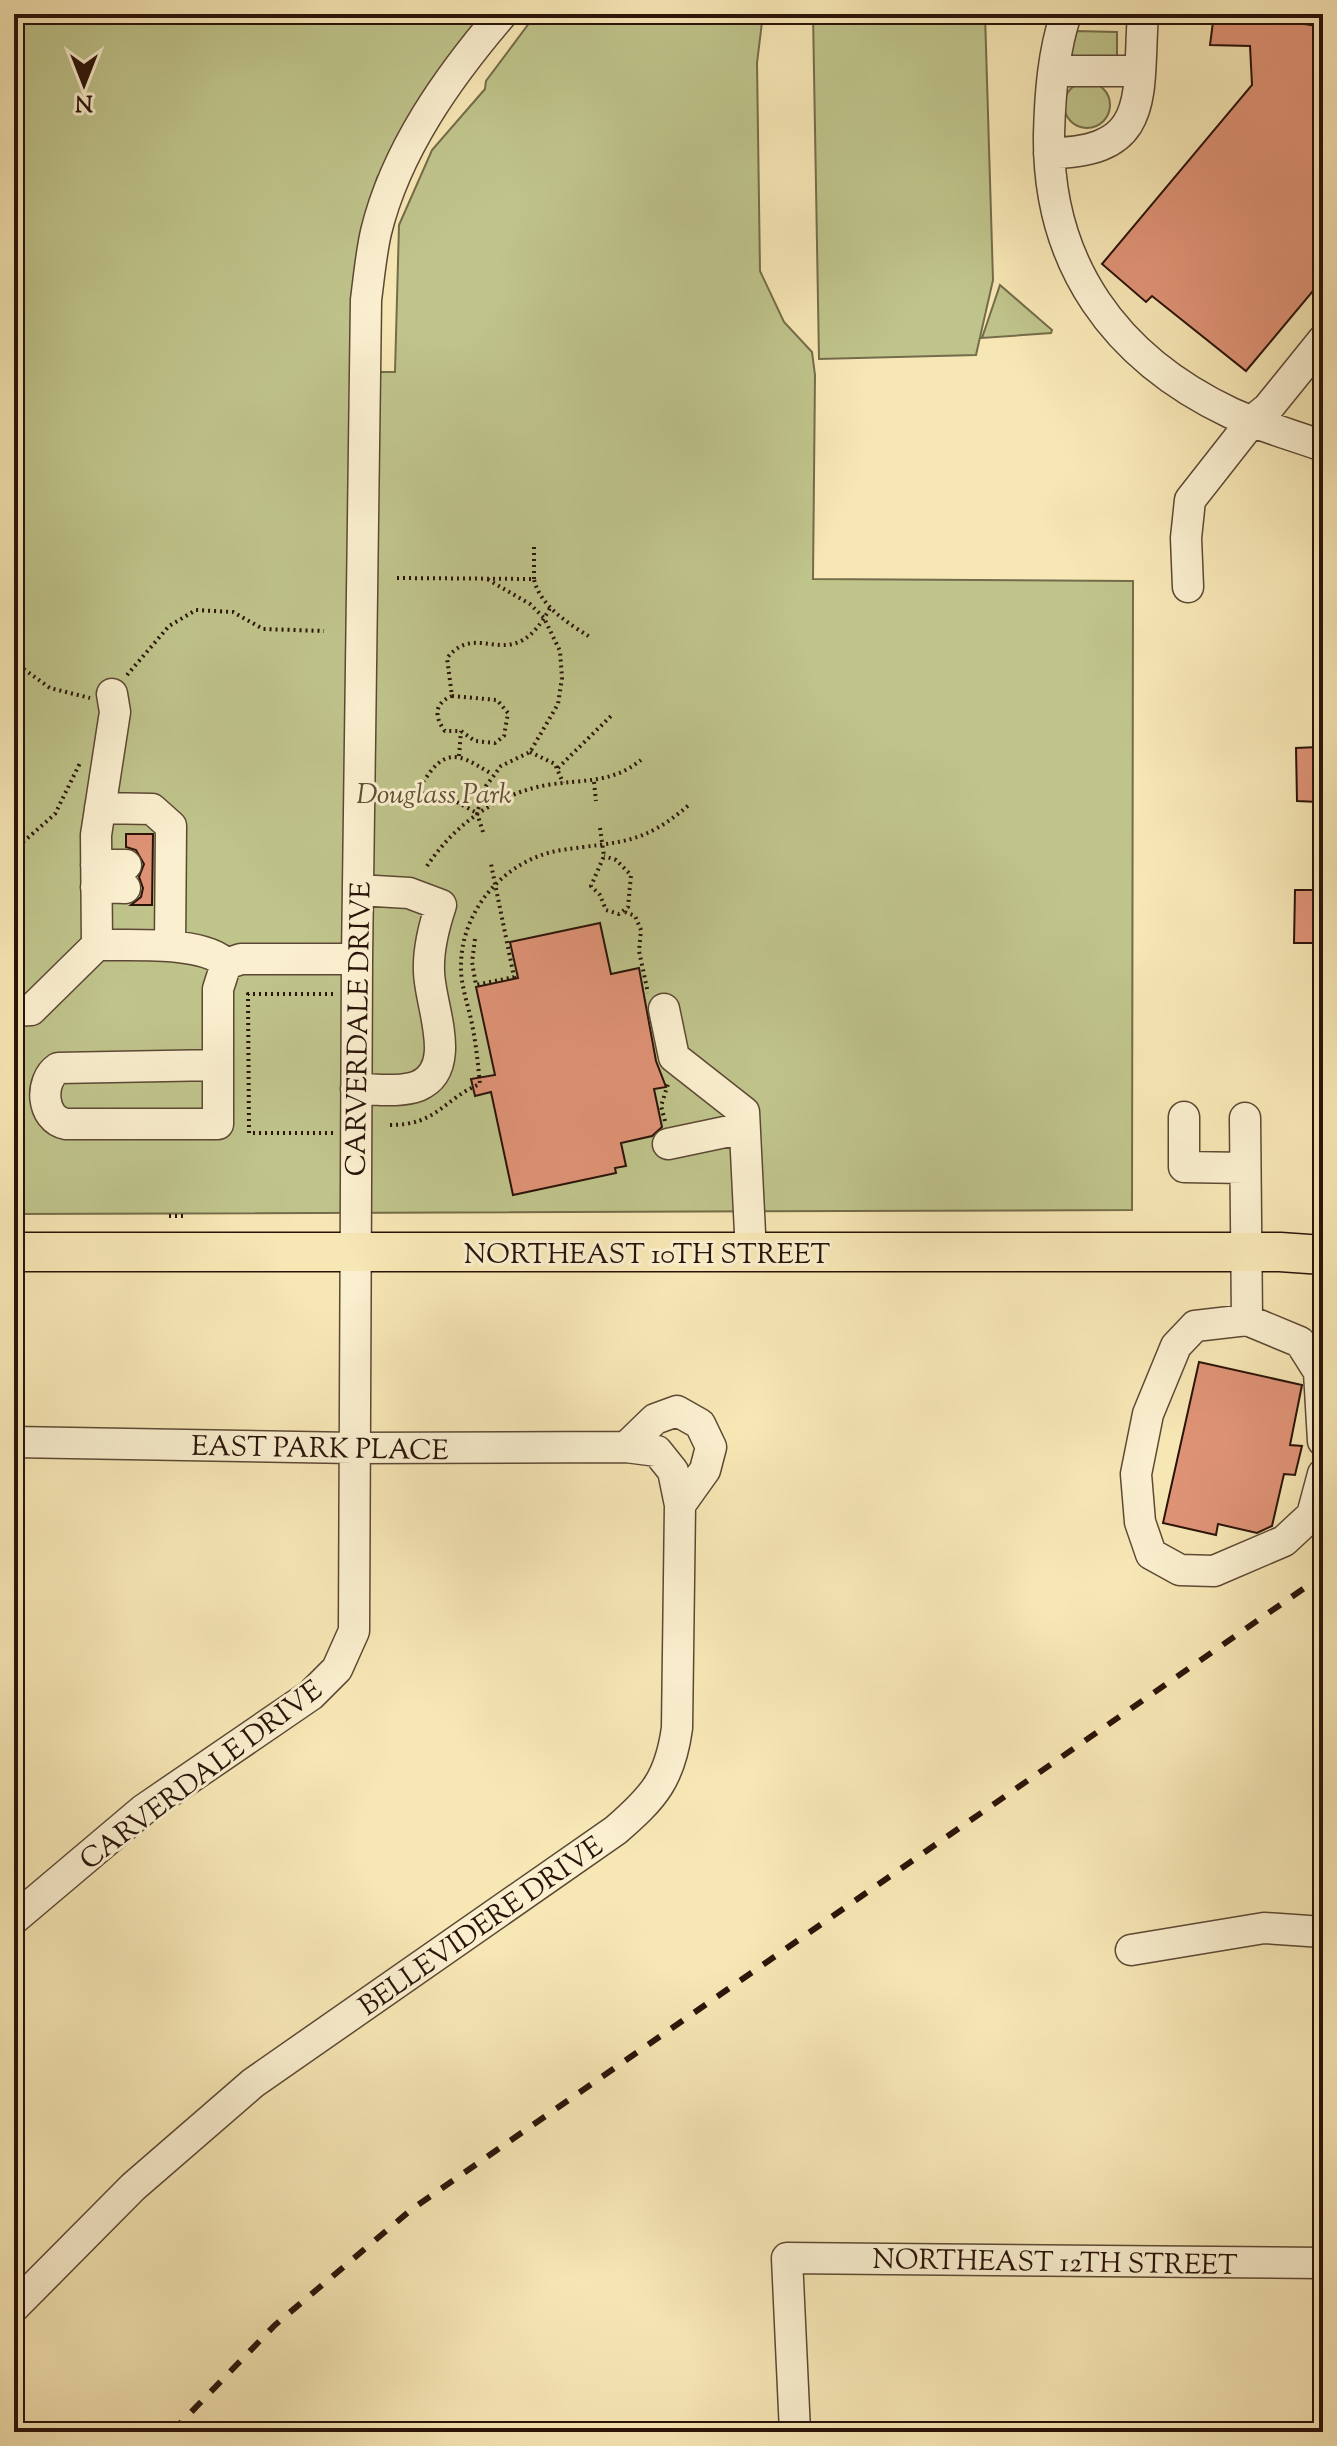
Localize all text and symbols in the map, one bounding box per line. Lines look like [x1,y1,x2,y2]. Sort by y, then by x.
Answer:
north arrow [44,44,124,124]
text: N [75,85,93,117]
park label: Douglass Park [356,776,512,816]
street label: CARVERDALE DRIVE [337,881,383,1177]
street label: NORTHEAST 10TH STREET [464,1236,831,1276]
street label: EAST PARK PLACE [191,1428,449,1472]
street label: CARVERDALE DRIVE [72,1672,332,1881]
street label: BELLEVIDERE DRIVE [351,1828,612,2027]
street label: NORTHEAST 12TH STREET [872,2241,1238,2287]

